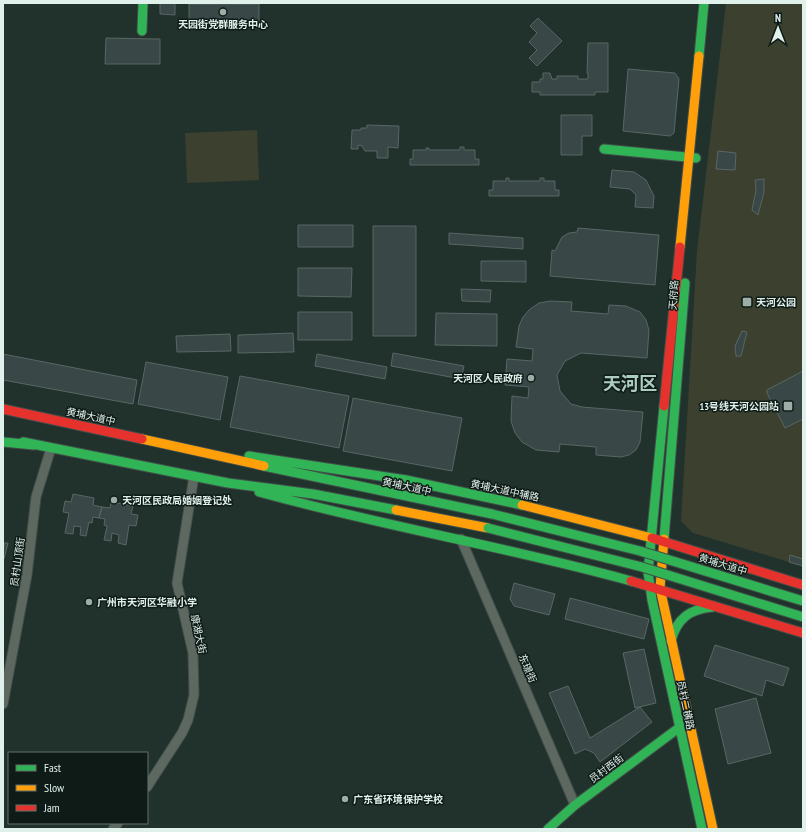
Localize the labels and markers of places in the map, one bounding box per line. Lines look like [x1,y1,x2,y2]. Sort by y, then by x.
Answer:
marker: 天园街党群服务中心 [218,7,228,17]
place label: 天园街党群服务中心 [178,18,268,31]
marker: 天河公园 [741,296,753,308]
place label: 天河公园 [756,296,796,309]
place label: 天河区人民政府 [453,372,523,385]
marker: 天河区人民政府 [526,373,536,383]
place label: 13号线天河公园站 [699,400,779,413]
marker: 13号线天河公园站 [782,400,794,412]
place label: 天河区民政局婚姻登记处 [122,494,232,507]
marker: 天河区民政局婚姻登记处 [109,495,119,505]
place label: 广州市天河区华融小学 [97,596,197,609]
marker: 广州市天河区华融小学 [84,597,94,607]
place label: 广东省环境保护学校 [353,793,443,806]
marker: 广东省环境保护学校 [340,794,350,804]

